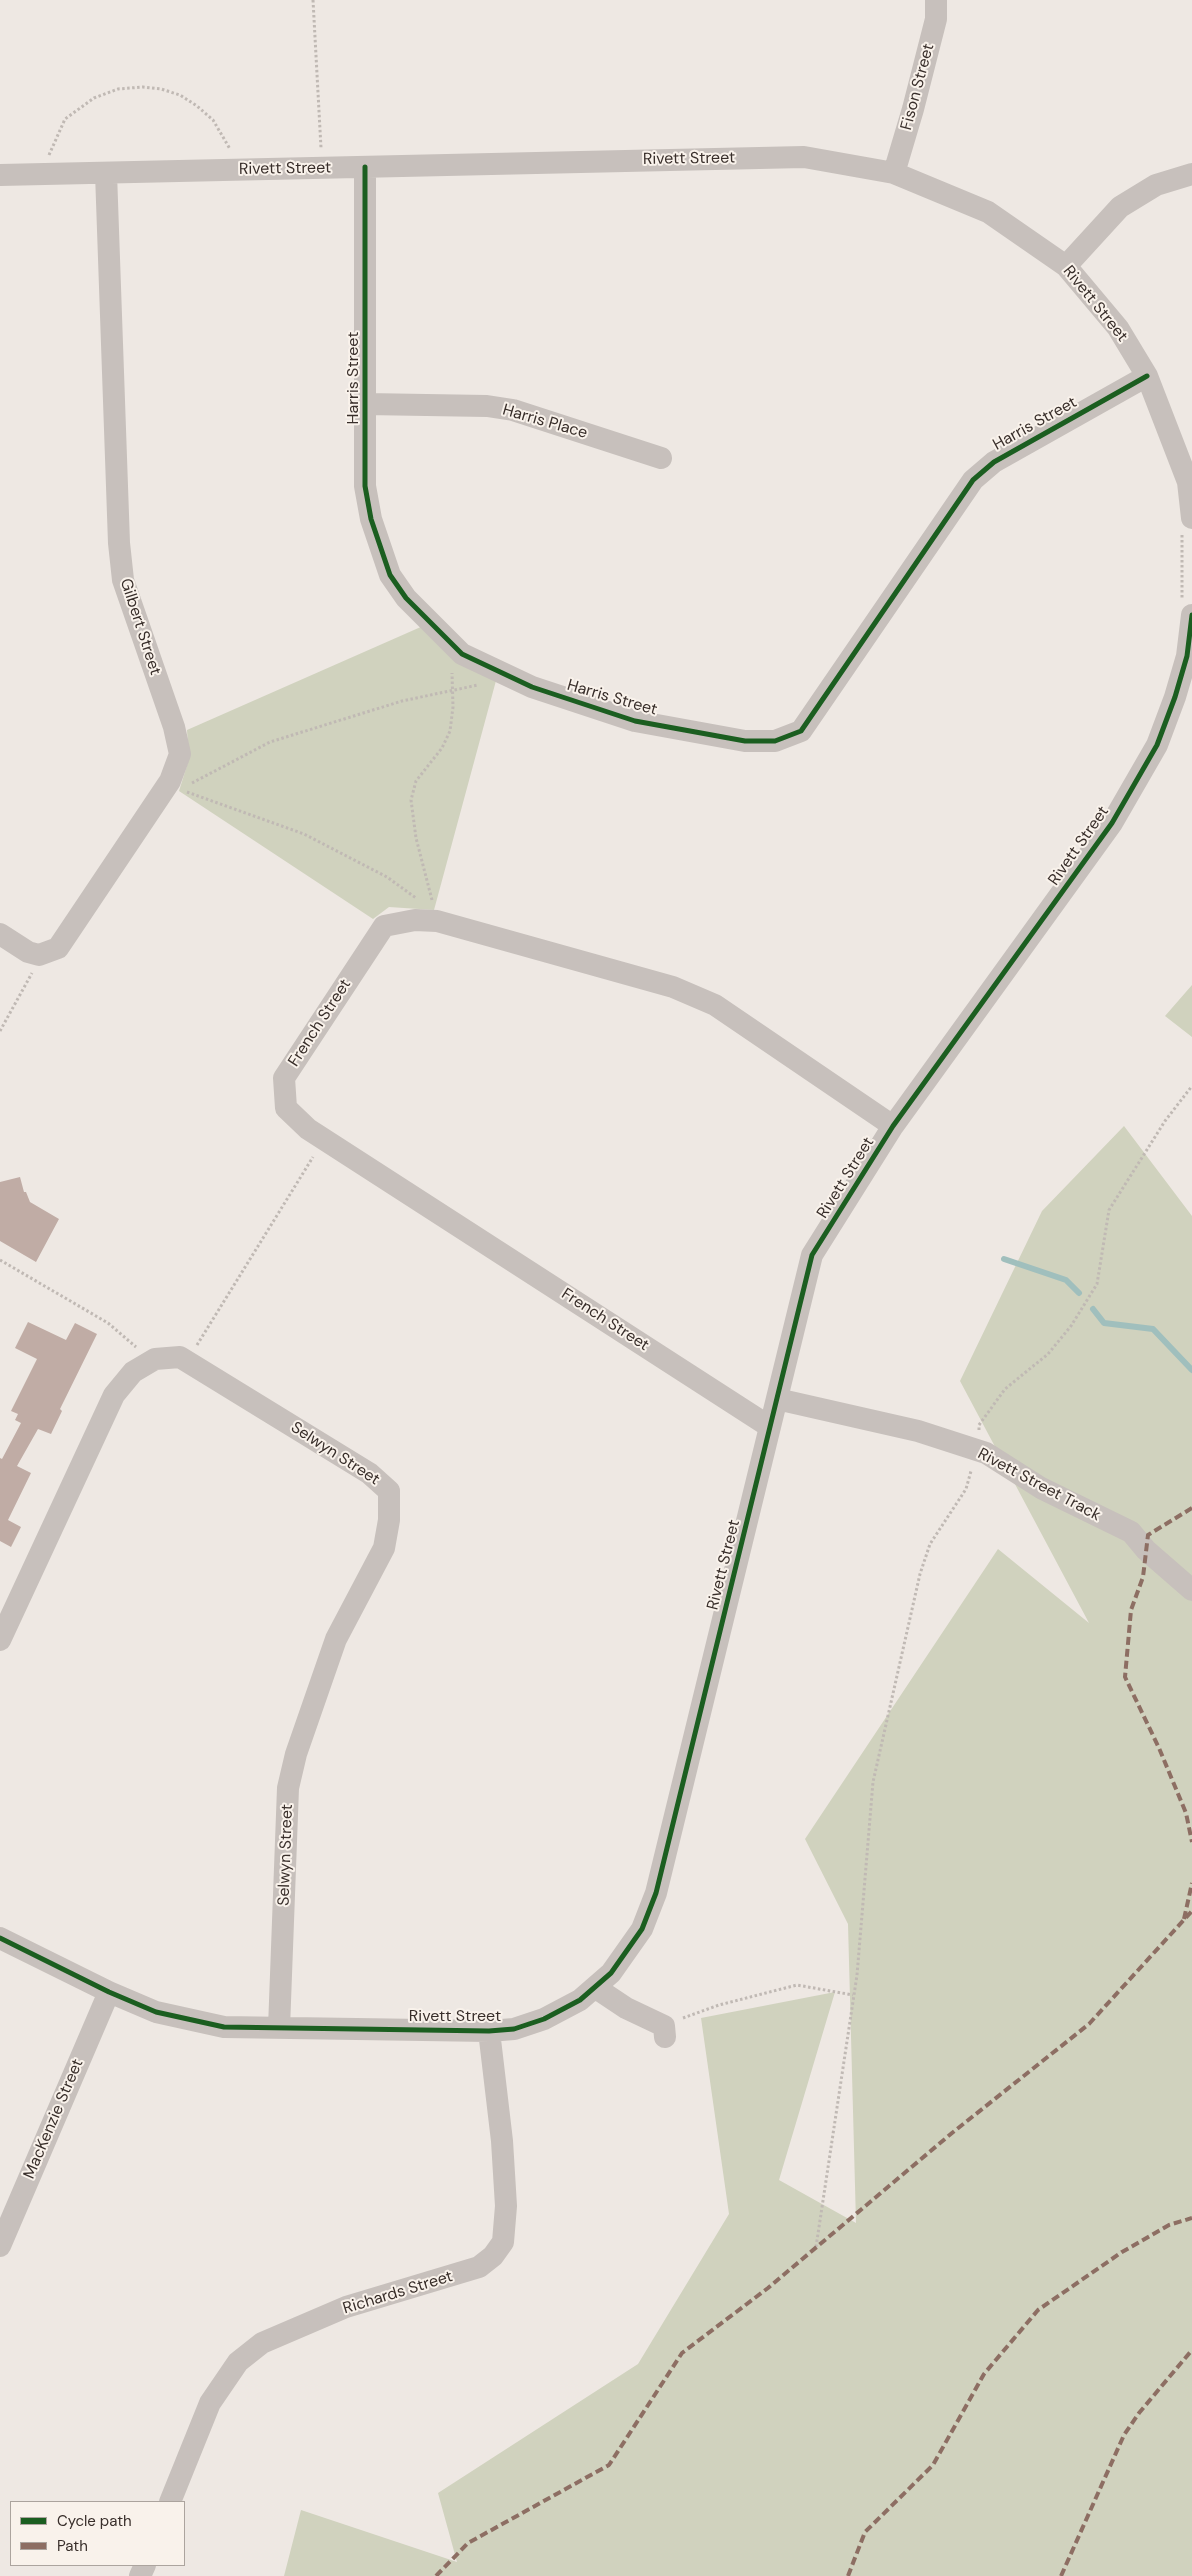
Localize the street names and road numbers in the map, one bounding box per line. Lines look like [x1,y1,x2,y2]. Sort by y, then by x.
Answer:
street label: Fison Street [897,42,939,132]
street label: Rivett Street [643,149,735,169]
street label: Rivett Street [239,159,331,179]
street label: Rivett Street [1058,262,1132,346]
street label: Harris Street [344,332,364,424]
street label: Harris Street [990,393,1080,455]
street label: Harris Place [500,401,590,443]
street label: Gilbert Street [115,576,165,678]
street label: Harris Street [565,676,659,720]
street label: Rivett Street [1045,803,1113,889]
street label: French Street [285,976,355,1070]
street label: Rivett Street [813,1134,879,1222]
street label: French Street [558,1285,652,1355]
street label: Selwyn Street [287,1418,383,1490]
street label: Rivett Street Track [974,1444,1104,1526]
street label: Rivett Street [704,1518,744,1612]
street label: Selwyn Street [275,1804,297,1906]
street label: Rivett Street [409,2007,501,2027]
street label: MacKenzie Street [20,2056,88,2182]
street label: Richards Street [341,2267,455,2319]

